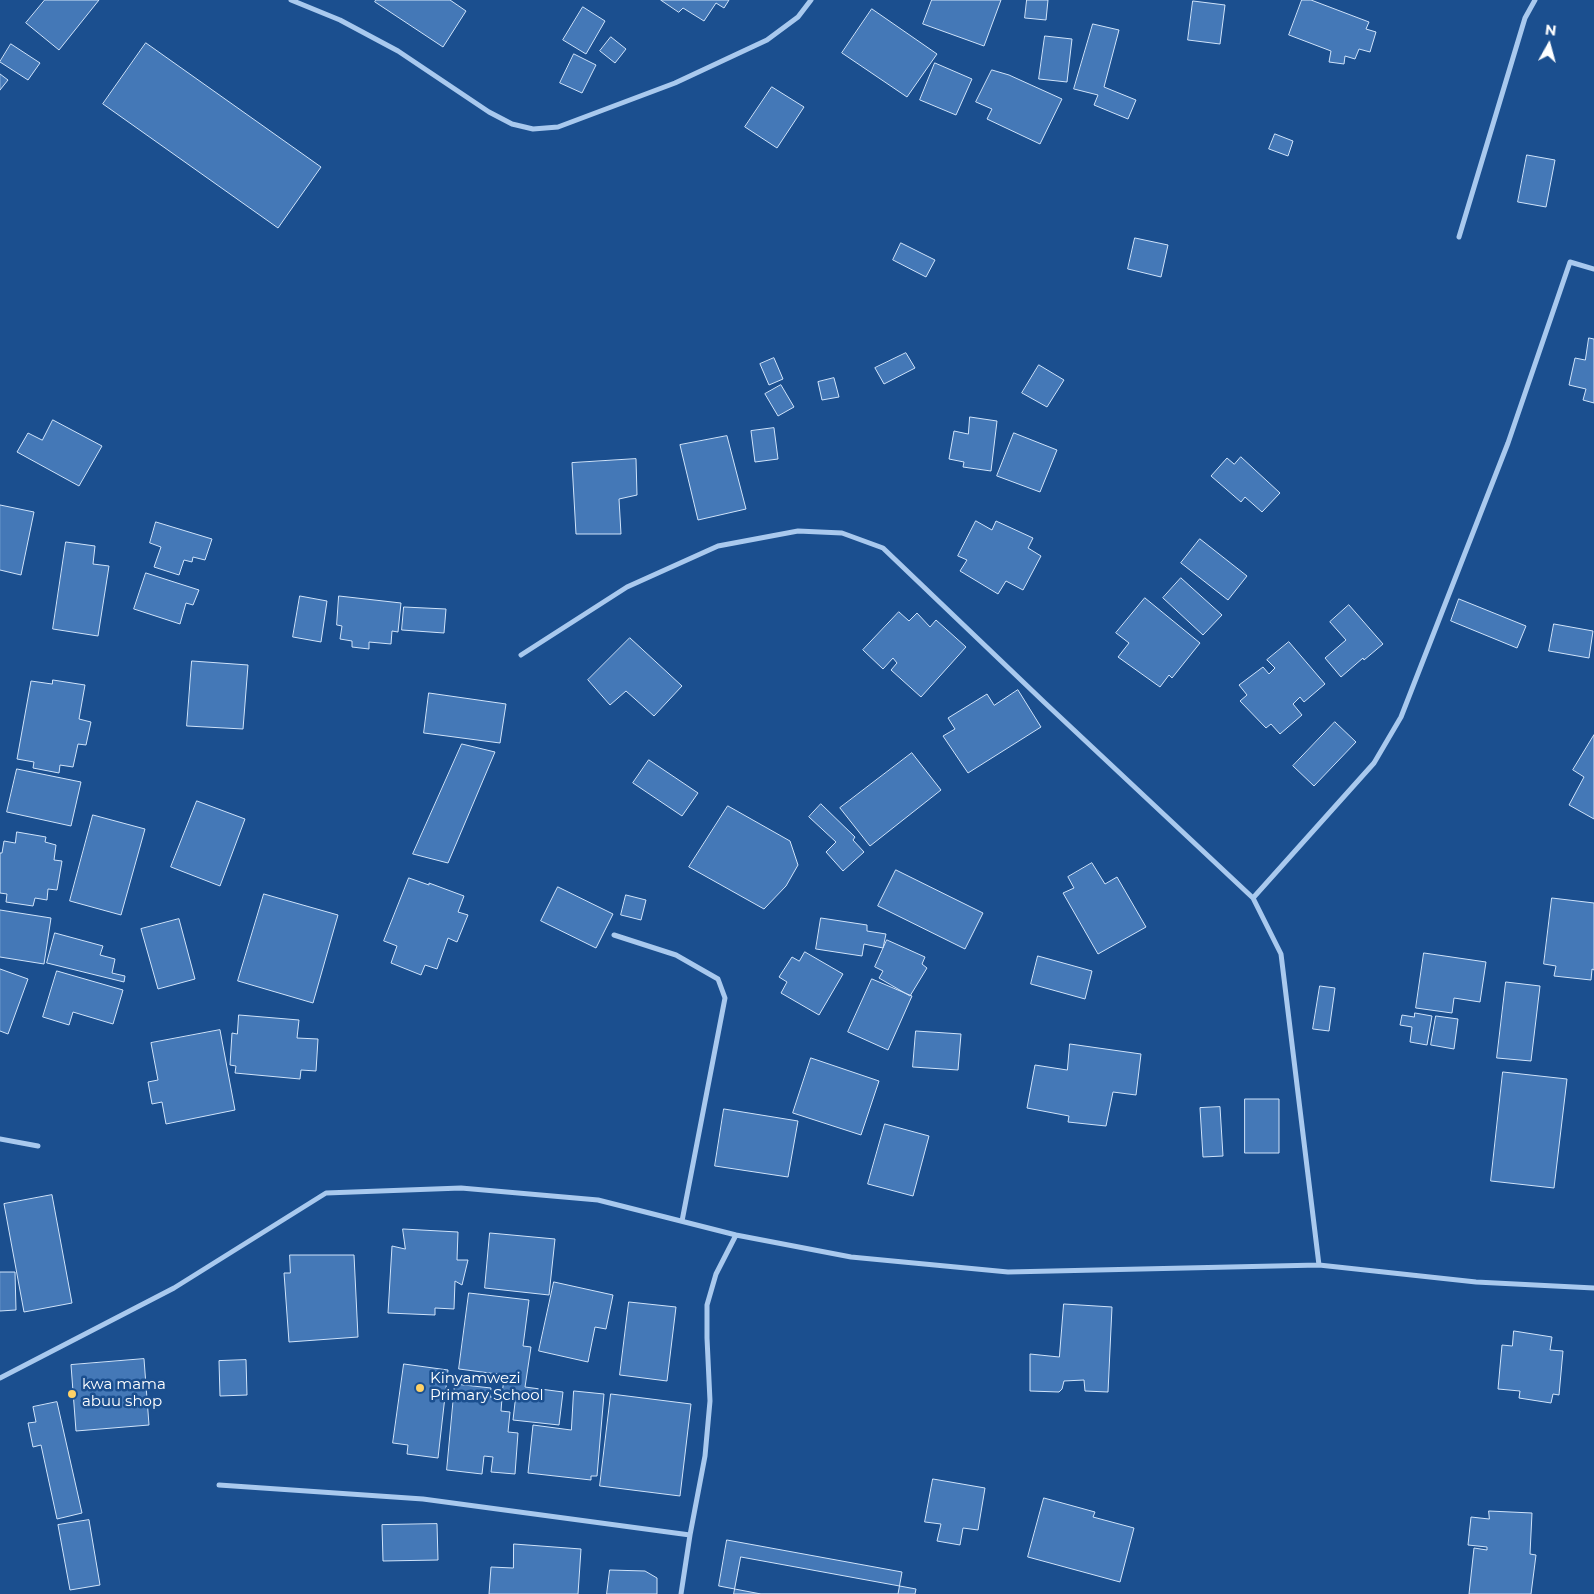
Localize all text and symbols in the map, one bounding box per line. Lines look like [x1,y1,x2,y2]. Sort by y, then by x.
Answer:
north arrow [1524,20,1574,70]
text: N [1544,20,1558,40]
place label: Kinyamwezi Primary School [430,1370,544,1405]
place label: kwa mama abuu shop [82,1376,166,1411]
marker: Kinyamwezi Primary School [414,1382,426,1394]
marker: kwa mama abuu shop [66,1388,78,1400]

